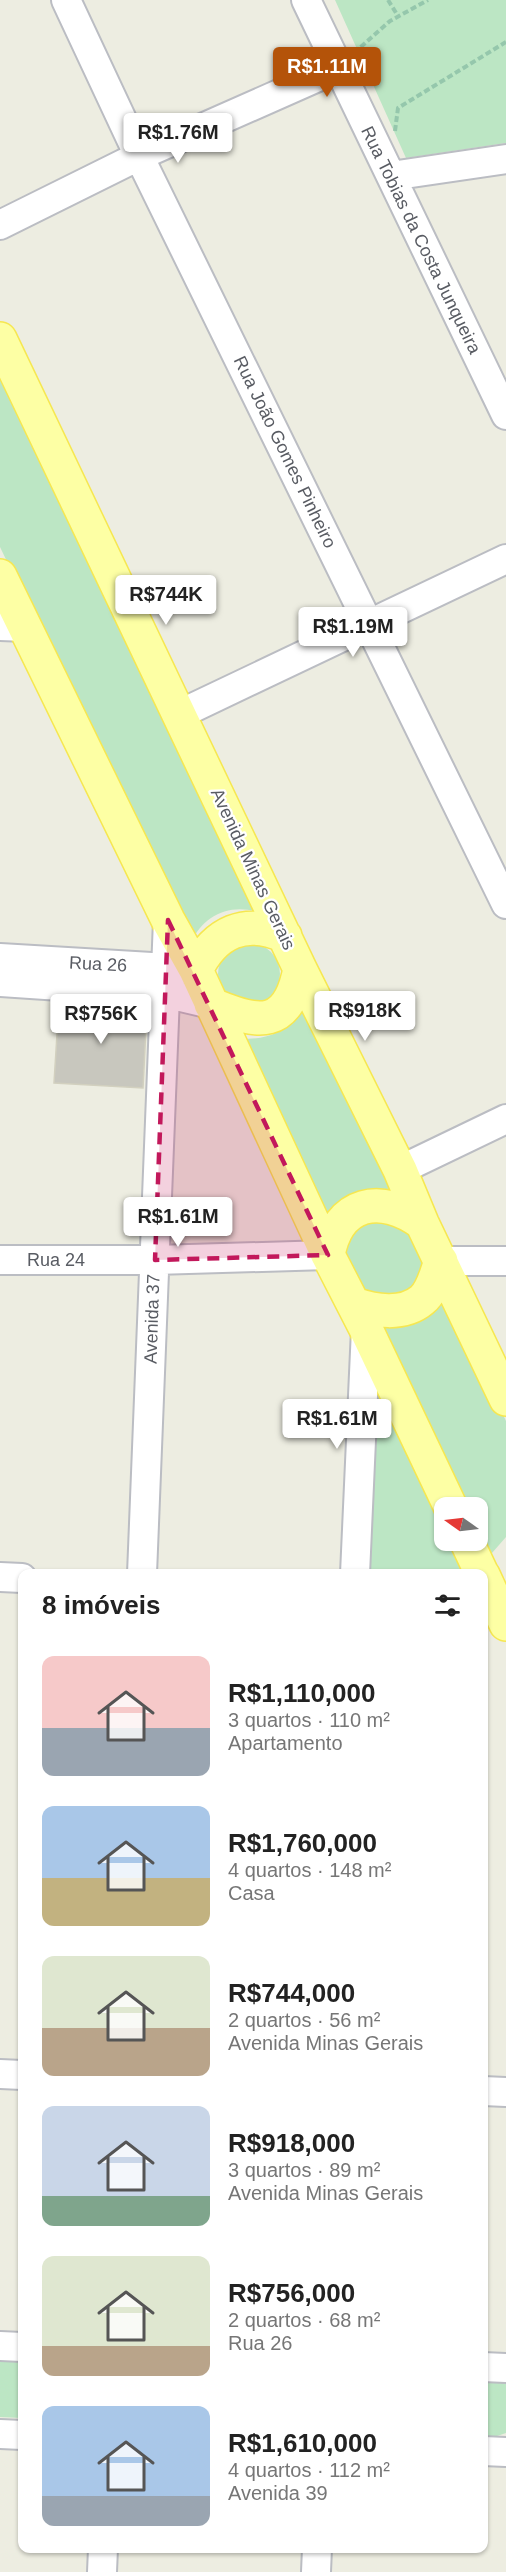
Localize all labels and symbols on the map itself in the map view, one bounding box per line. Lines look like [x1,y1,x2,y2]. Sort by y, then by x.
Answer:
pin: R$1.11M [272,47,382,98]
pin: R$1.76M [123,113,233,164]
street label: Rua Tobias da Costa Junqueira [357,123,485,358]
street label: Rua João Gomes Pinheiro [230,353,340,551]
pin: R$744K [117,575,215,626]
pin: R$1.19M [298,607,408,658]
street label: Avenida Minas Gerais [207,785,299,953]
street label: Rua 26 [68,952,128,976]
pin: R$918K [316,991,414,1042]
pin: R$756K [52,994,150,1045]
pin: R$1.61M [123,1197,233,1248]
street label: Rua 24 [27,1250,85,1270]
street label: Avenida 37 [140,1274,164,1364]
pin: R$1.61M [282,1399,392,1450]
north arrow [434,1497,488,1551]

